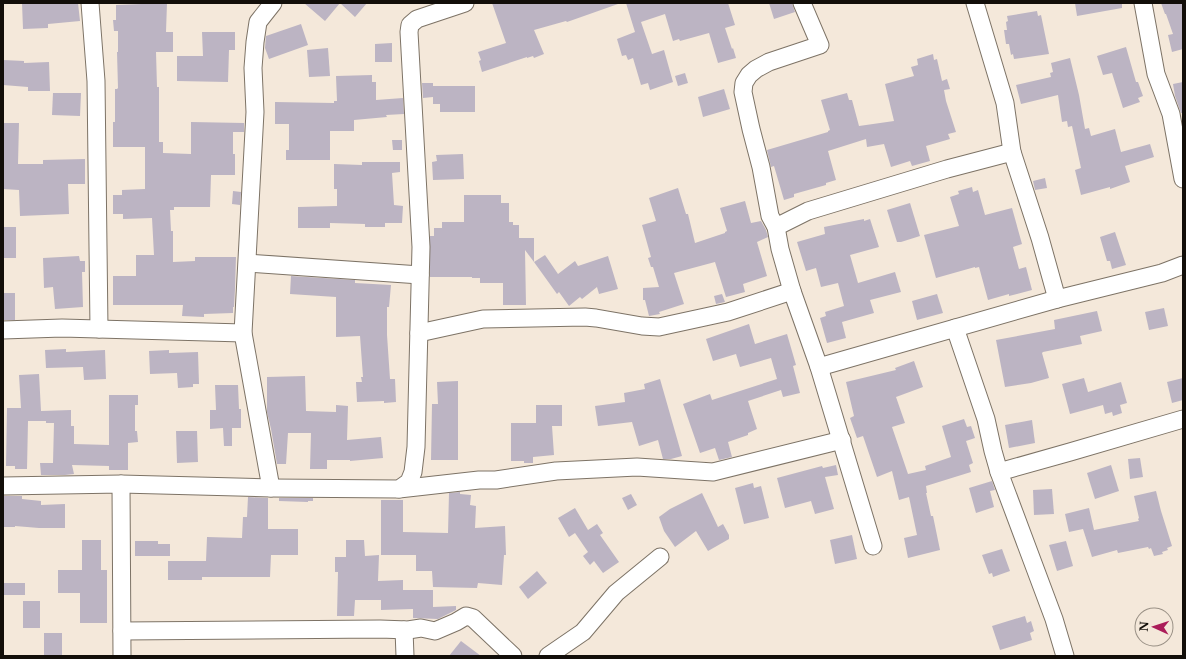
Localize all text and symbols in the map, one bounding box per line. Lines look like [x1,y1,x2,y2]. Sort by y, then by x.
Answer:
north arrow [1134,607,1174,647]
text: N [1137,620,1151,632]

